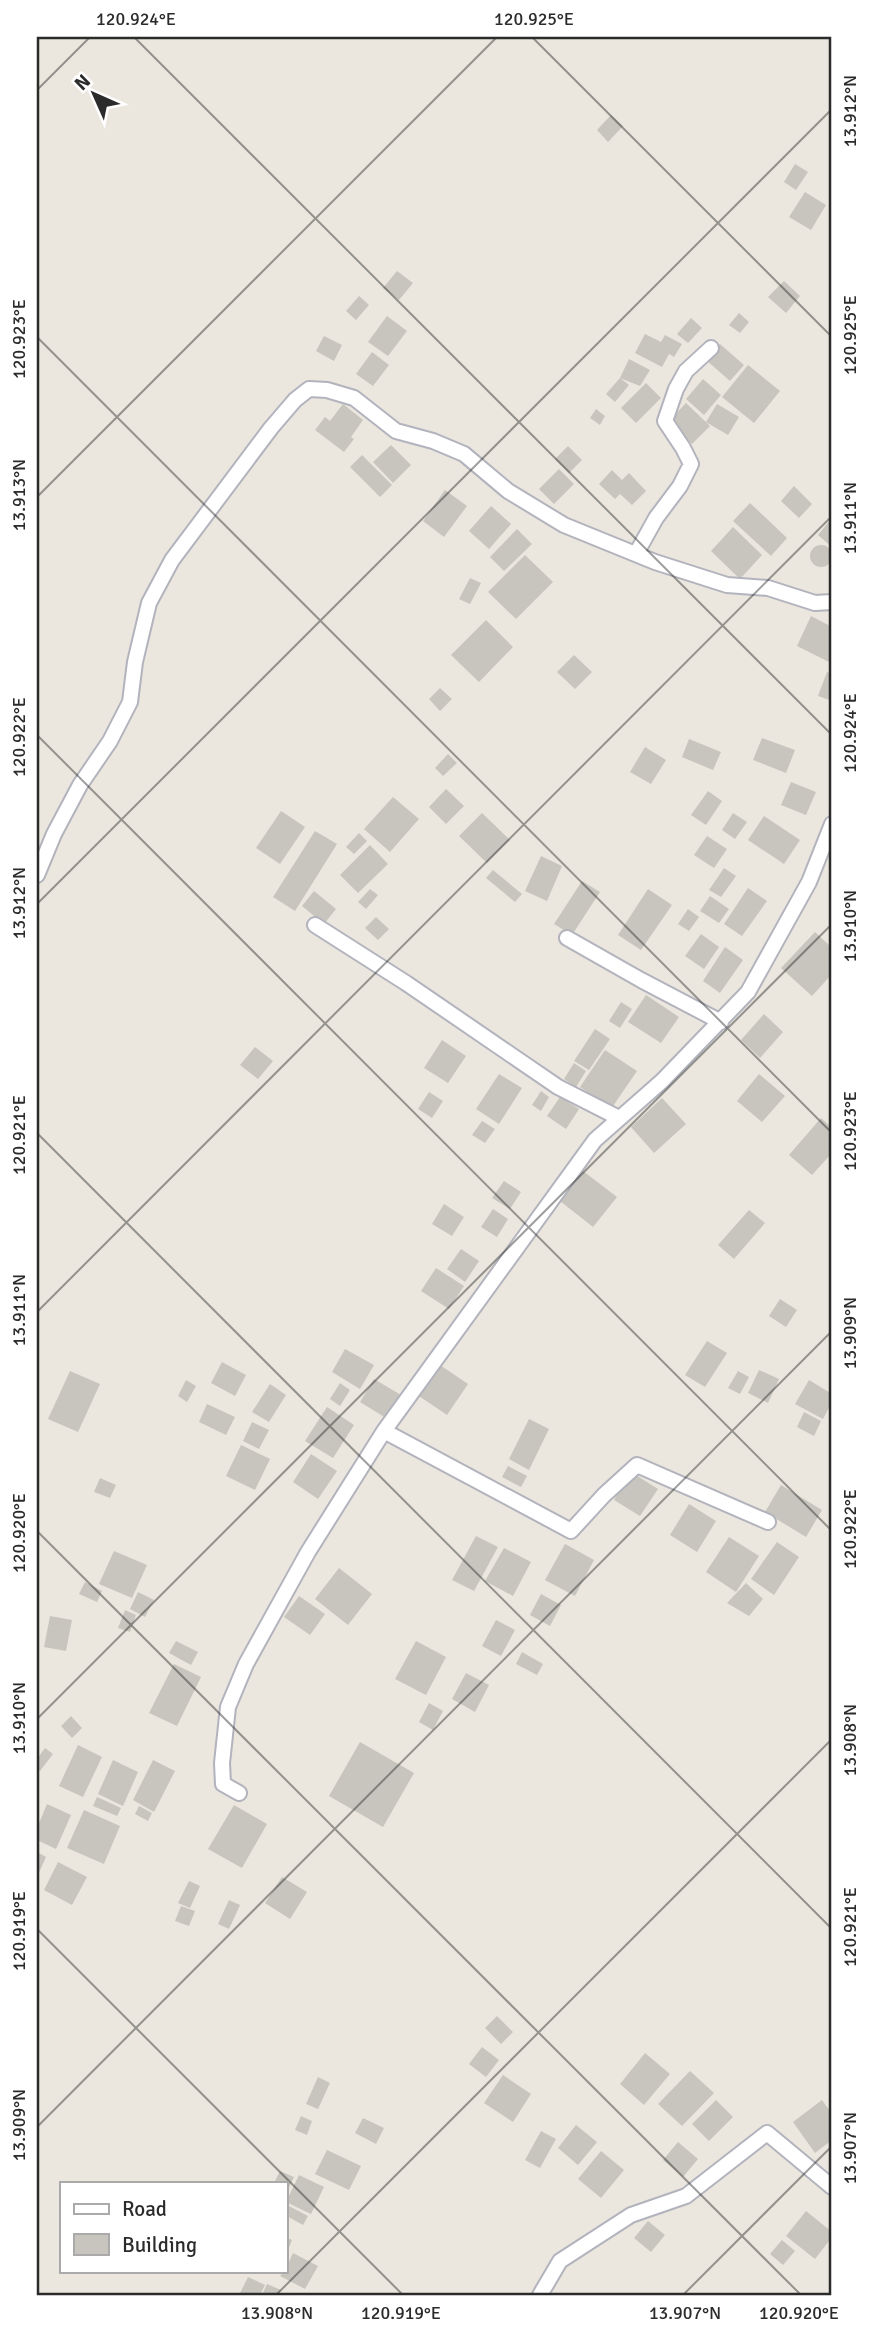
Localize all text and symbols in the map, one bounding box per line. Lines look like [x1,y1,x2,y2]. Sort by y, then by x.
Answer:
text: 120.924°E [96,8,176,30]
text: 120.925°E [494,8,574,30]
north arrow [60,60,130,130]
text: N [70,70,96,96]
text: 13.912°N [839,75,861,147]
text: 120.925°E [839,295,861,375]
text: 120.923°E [8,299,30,379]
text: 13.913°N [8,459,30,531]
text: 13.911°N [839,482,861,554]
text: 120.924°E [839,693,861,773]
text: 120.922°E [8,697,30,777]
text: 13.912°N [8,867,30,939]
text: 13.910°N [839,890,861,962]
text: 120.923°E [839,1091,861,1171]
text: 120.921°E [8,1095,30,1175]
text: 13.911°N [8,1274,30,1346]
text: 13.909°N [839,1297,861,1369]
text: 120.922°E [839,1489,861,1569]
text: 120.920°E [8,1493,30,1573]
text: 13.910°N [8,1682,30,1754]
text: 13.908°N [839,1704,861,1776]
text: 120.921°E [839,1887,861,1967]
text: 120.919°E [8,1891,30,1971]
text: 13.909°N [8,2089,30,2161]
text: 13.907°N [839,2112,861,2184]
legend [60,2182,287,2272]
text: Road [122,2196,167,2222]
text: Building [122,2232,197,2258]
text: 13.908°N [241,2302,313,2324]
text: 120.919°E [361,2302,441,2324]
text: 13.907°N [649,2302,721,2324]
text: 120.920°E [759,2302,839,2324]

